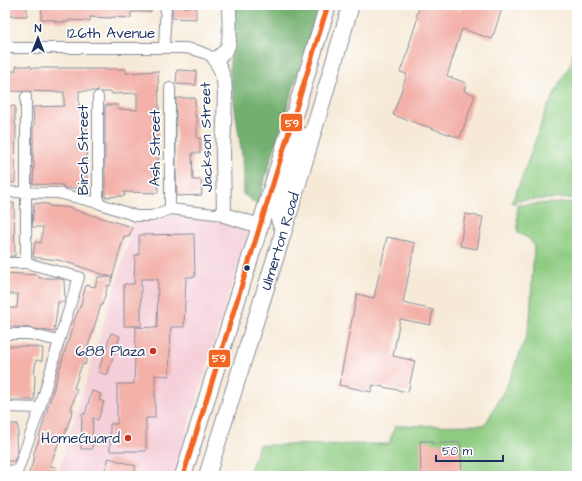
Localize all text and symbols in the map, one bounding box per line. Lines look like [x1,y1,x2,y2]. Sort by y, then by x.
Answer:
north arrow [18,18,58,58]
text: N [35,21,42,36]
street label: 126th Avenue [67,23,155,44]
street label: Jackson Street [195,82,218,192]
street label: Birch Street [73,105,94,195]
street label: Ash Street [145,110,166,186]
line badge: 59 [280,113,303,132]
text: 59 [285,116,299,131]
street label: Ulmerton Road [256,189,305,293]
unlabelled marker [242,263,252,273]
place label: 688 Plaza [76,341,145,362]
marker: 688 Plaza [148,346,158,356]
line badge: 59 [208,349,231,368]
text: 59 [212,351,226,366]
place label: HomeGuard [41,428,120,449]
marker: HomeGuard [123,433,133,443]
scale bar [436,437,503,463]
text: 50 m [442,443,473,460]

